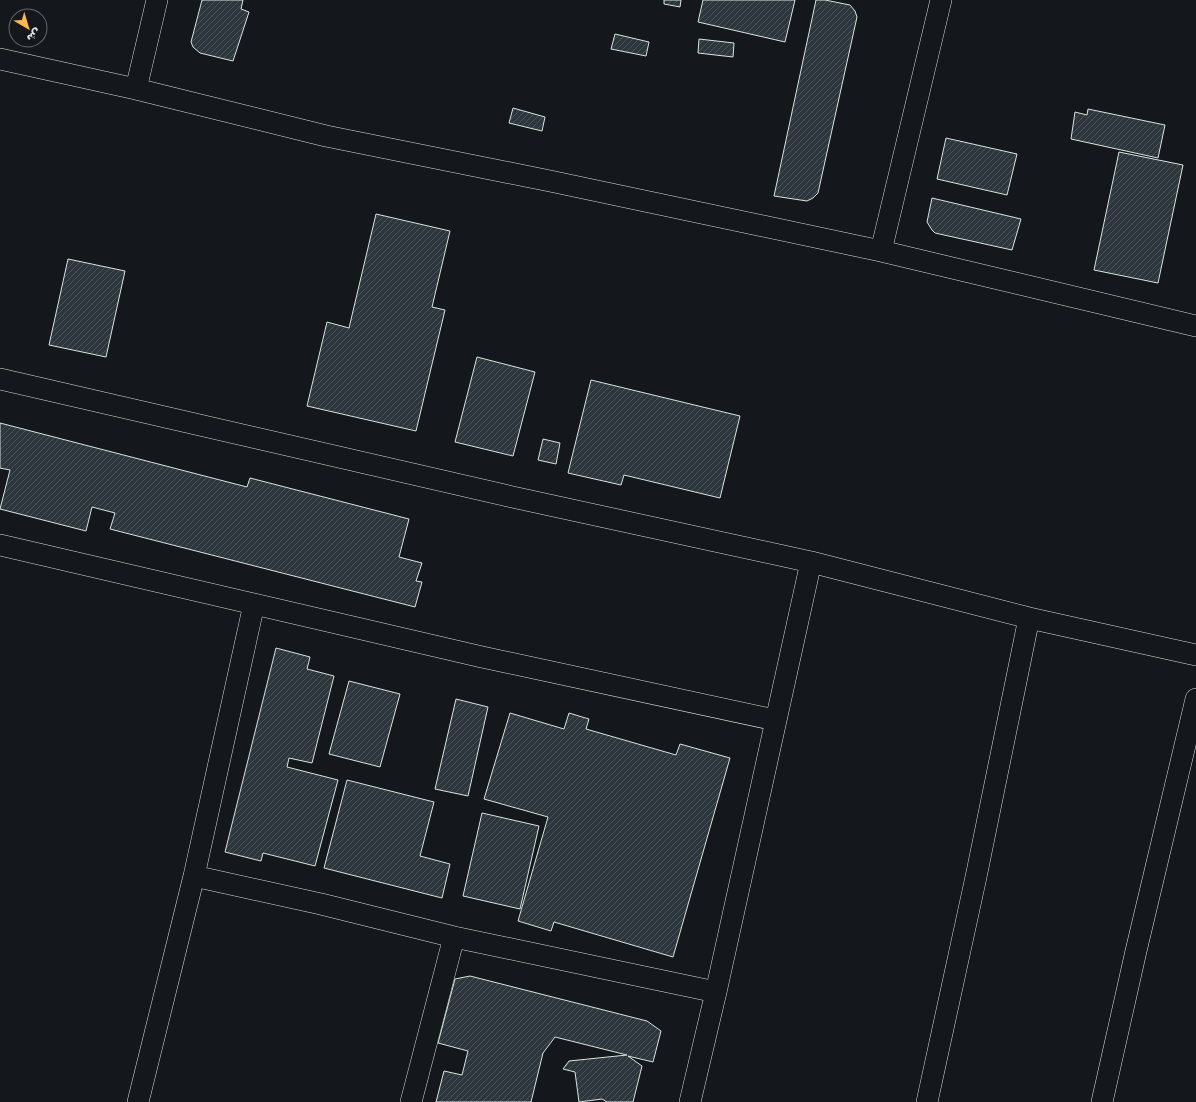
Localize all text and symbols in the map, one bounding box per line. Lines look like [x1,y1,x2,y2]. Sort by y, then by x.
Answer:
north arrow [8,8,48,48]
text: ش [24,26,44,45]

